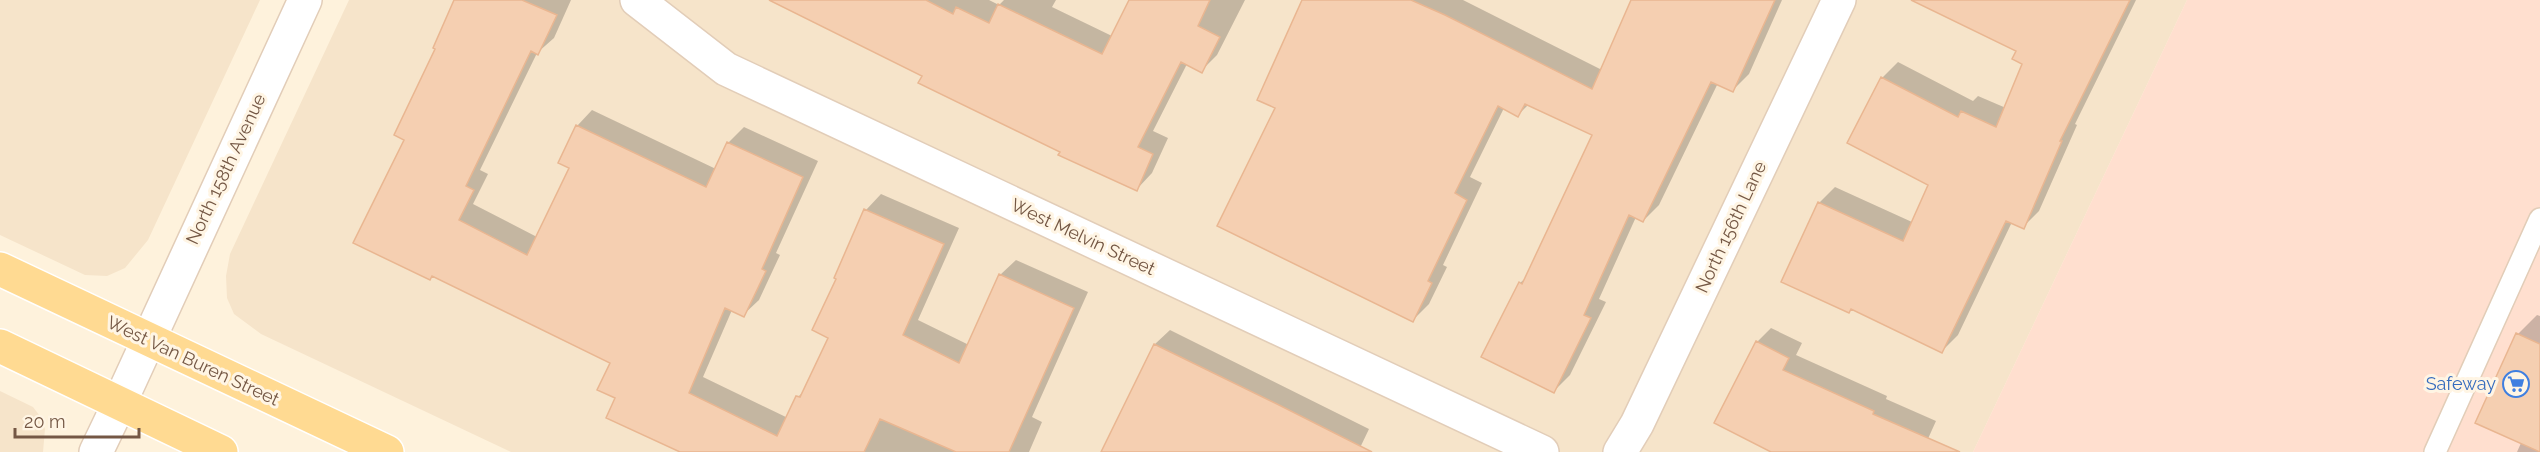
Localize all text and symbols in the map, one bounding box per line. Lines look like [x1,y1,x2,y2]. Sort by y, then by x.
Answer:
street label: North 158th Avenue [181,90,270,247]
street label: North 156th Lane [1691,157,1770,296]
street label: West Melvin Street [1008,194,1159,279]
street label: West Van Buren Street [104,311,283,410]
supermarket icon: Safeway [2501,369,2531,399]
place label: Safeway [2426,373,2496,394]
scale bar [15,401,140,439]
text: 20 m [24,411,66,432]

